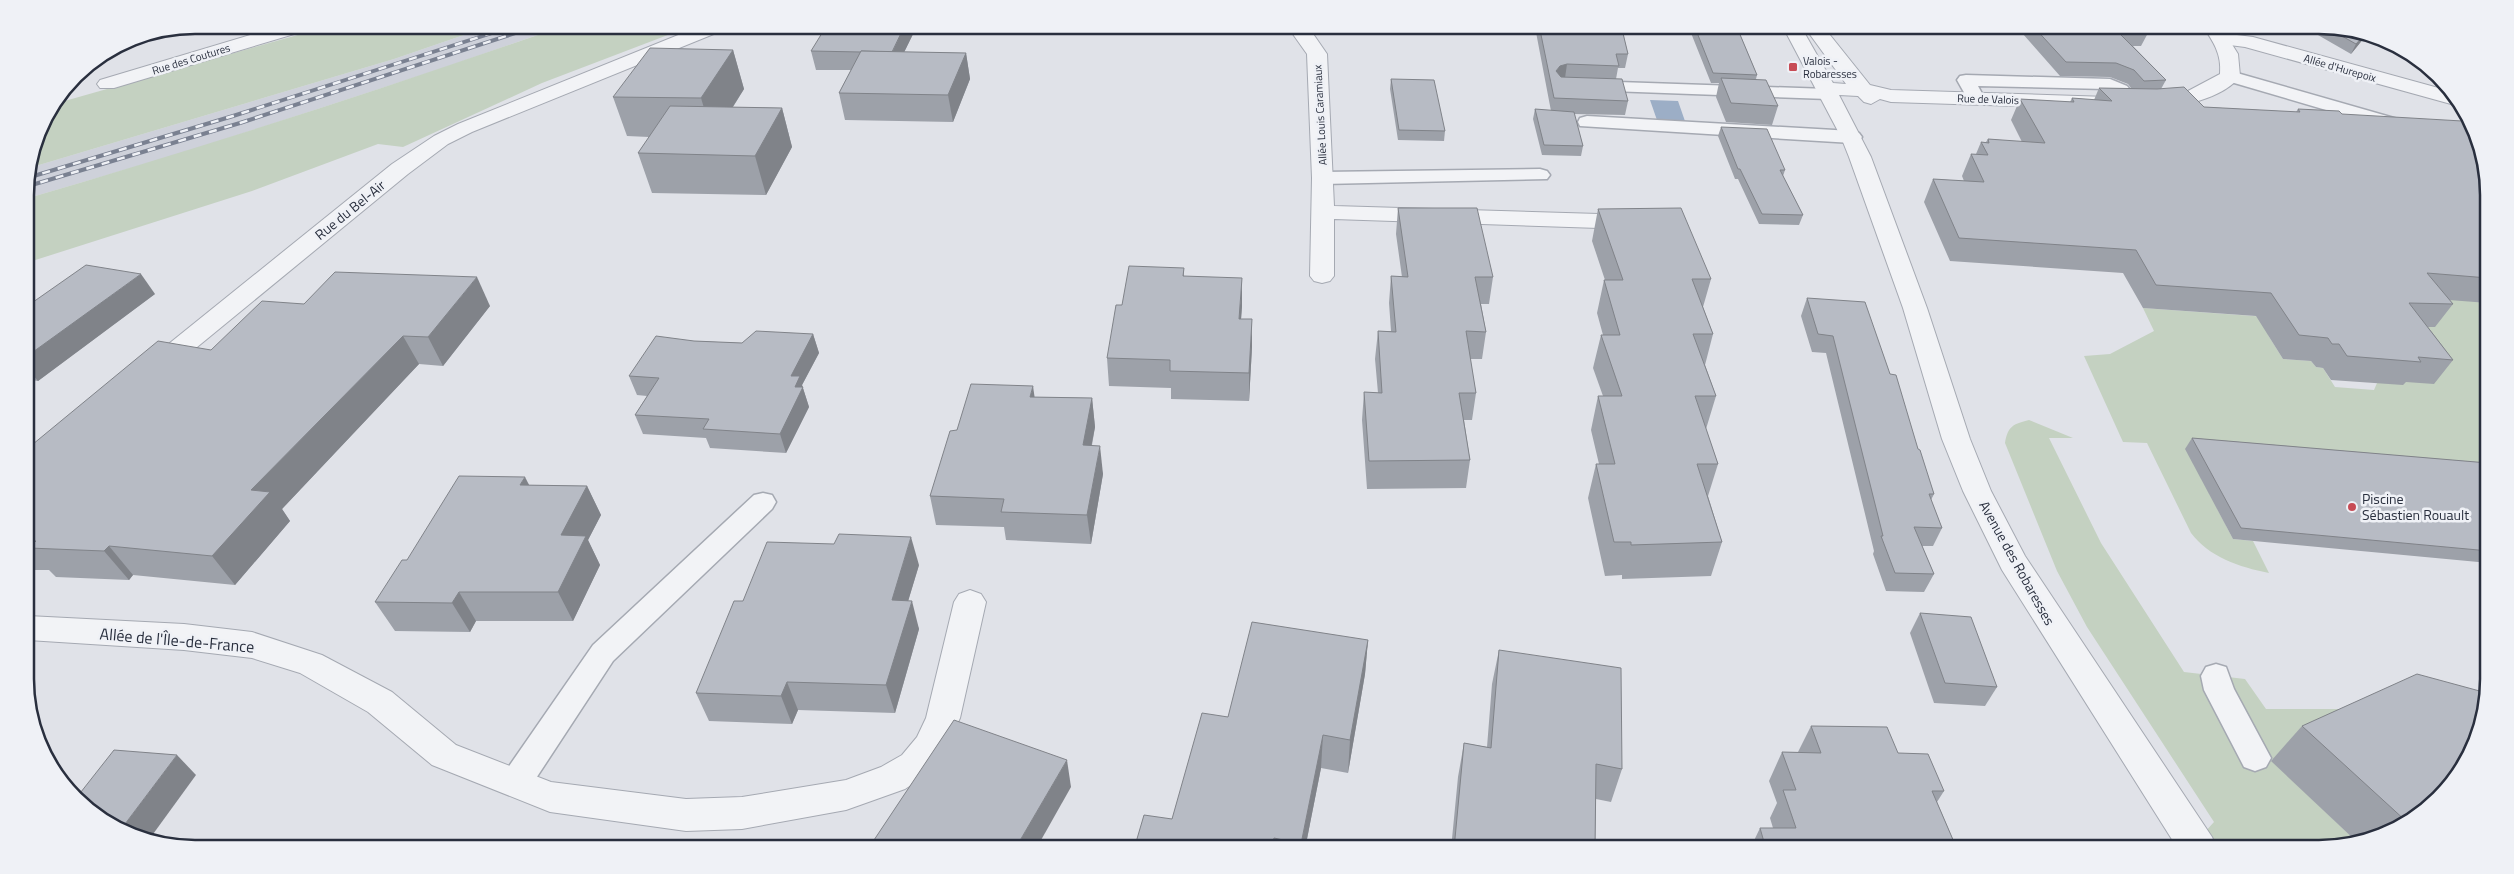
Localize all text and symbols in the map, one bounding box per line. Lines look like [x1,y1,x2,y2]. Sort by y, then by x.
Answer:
street label: Rue des Coutures [150,39,232,79]
street label: Allée d'Hurepoix [2302,50,2378,86]
place label: Valois - Robaresses [1803,53,1857,82]
marker: Valois - Robaresses [1787,61,1799,73]
street label: Allée Louis Caramiaux [1309,64,1331,166]
street label: Rue de Valois [1957,90,2019,108]
street label: Rue du Bel-Air [310,175,390,245]
place label: Piscine Sébastien Rouault [2362,488,2469,525]
street label: Avenue des Robaresses [1974,497,2060,629]
marker: Piscine Sébastien Rouault [2346,501,2358,513]
street label: Allée de l'Île-de-France [99,621,255,659]

